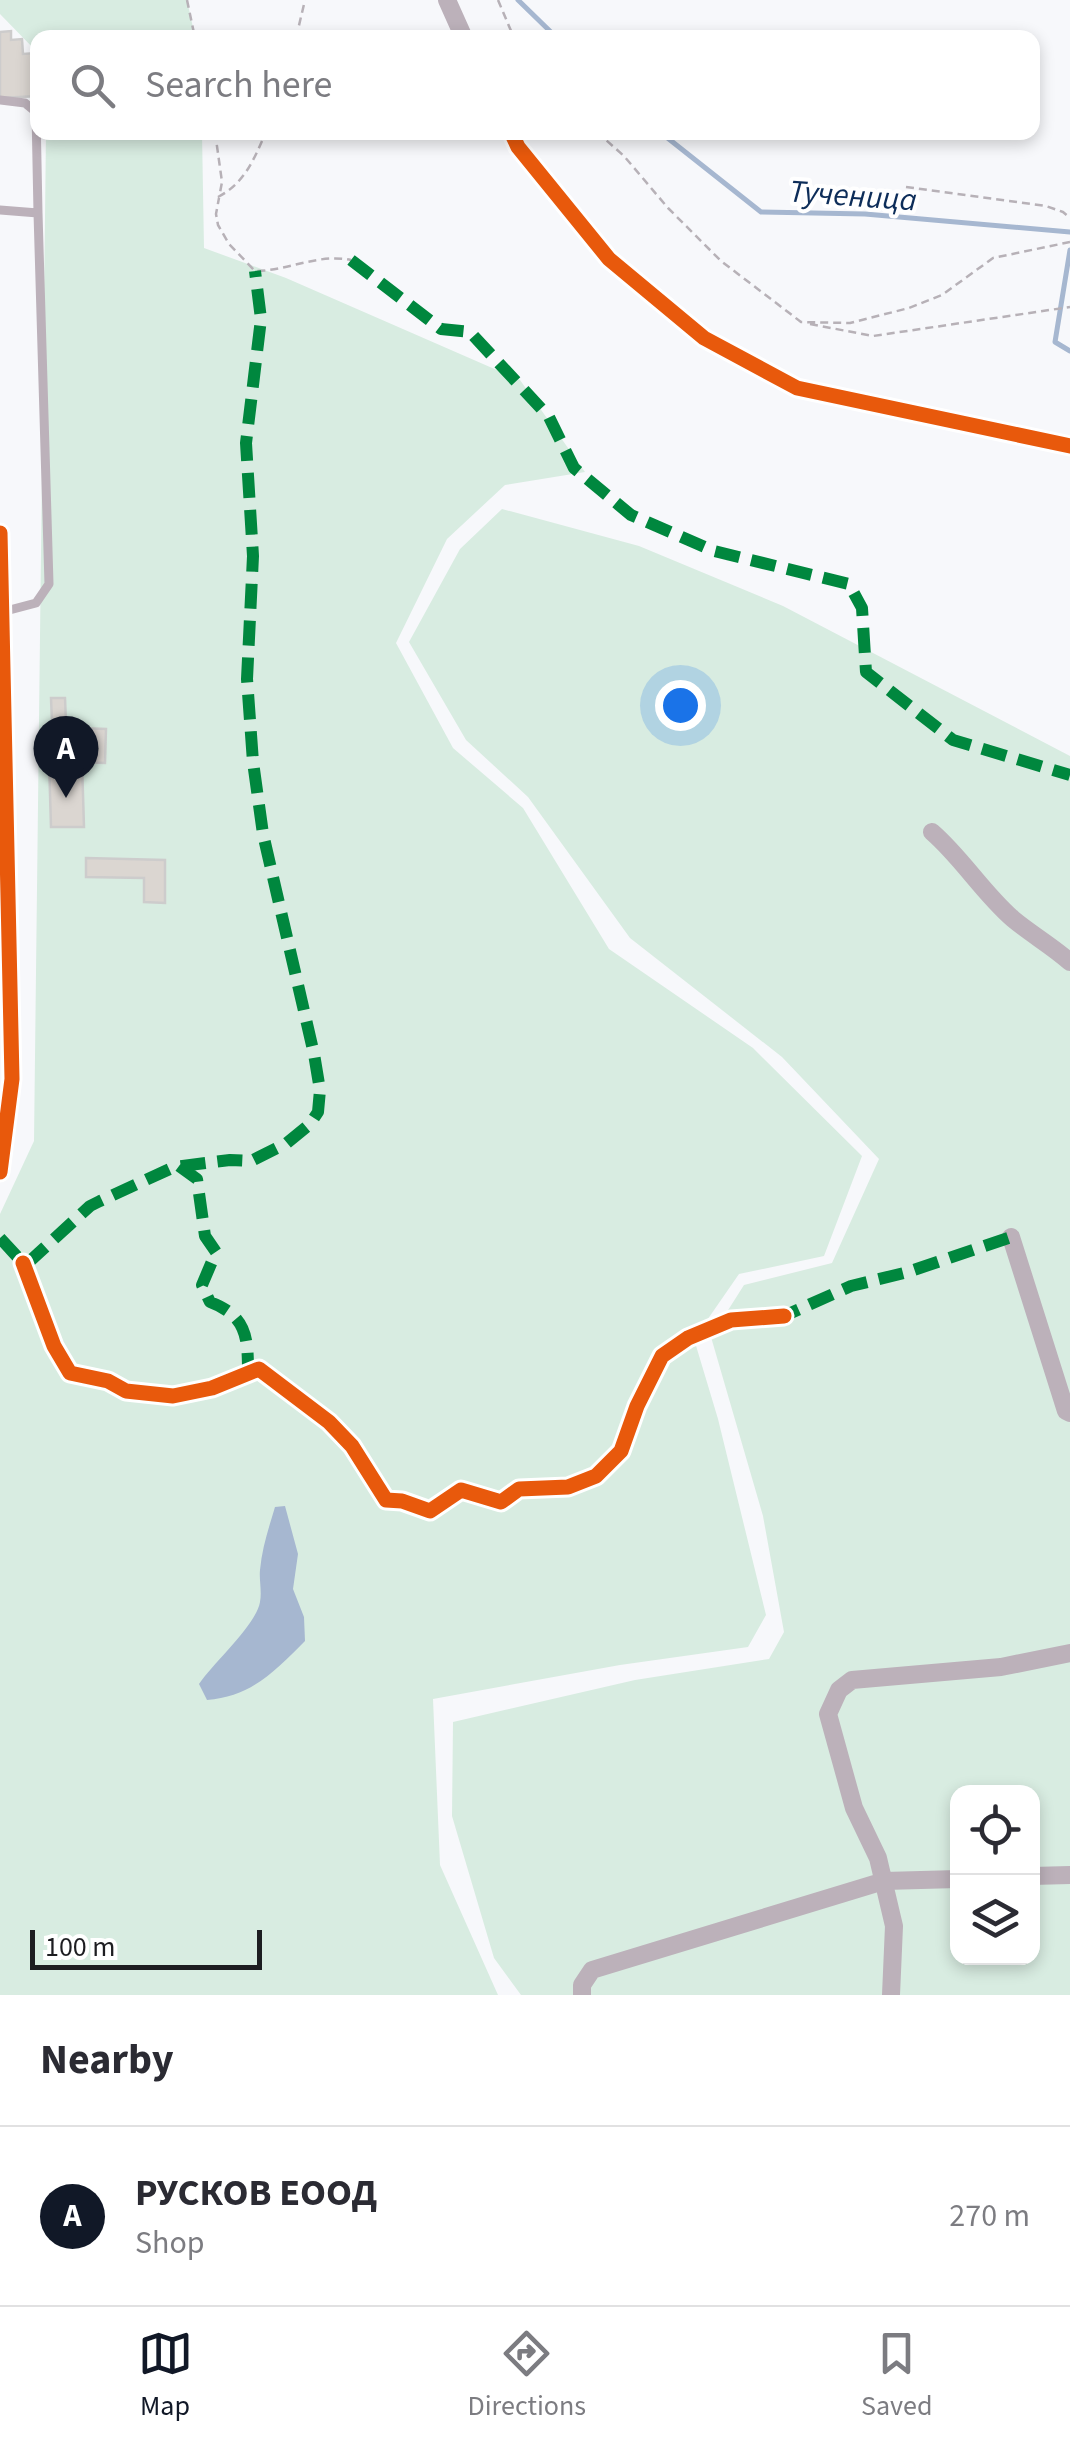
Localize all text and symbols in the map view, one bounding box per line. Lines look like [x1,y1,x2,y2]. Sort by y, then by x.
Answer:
search box [30,30,1040,140]
icon: search [65,58,120,113]
text: Search here [145,58,332,112]
water label: Тученица [788,169,918,223]
your location [655,680,706,731]
pin: A [34,716,98,798]
map controls [950,1785,1040,1965]
button: locate [950,1785,1040,1875]
button: layers [950,1875,1040,1965]
scale bar [30,1925,262,1970]
text: 100 m [45,1927,116,1967]
text: Nearby [40,2030,174,2090]
text: РУСКОВ ЕООД [135,2166,377,2220]
text: A [63,2193,82,2239]
text: 270 m [949,2193,1030,2239]
text: Shop [135,2220,205,2266]
tab: Map [138,2326,193,2426]
tab: Directions [468,2326,586,2426]
tab: Saved [861,2326,932,2426]

